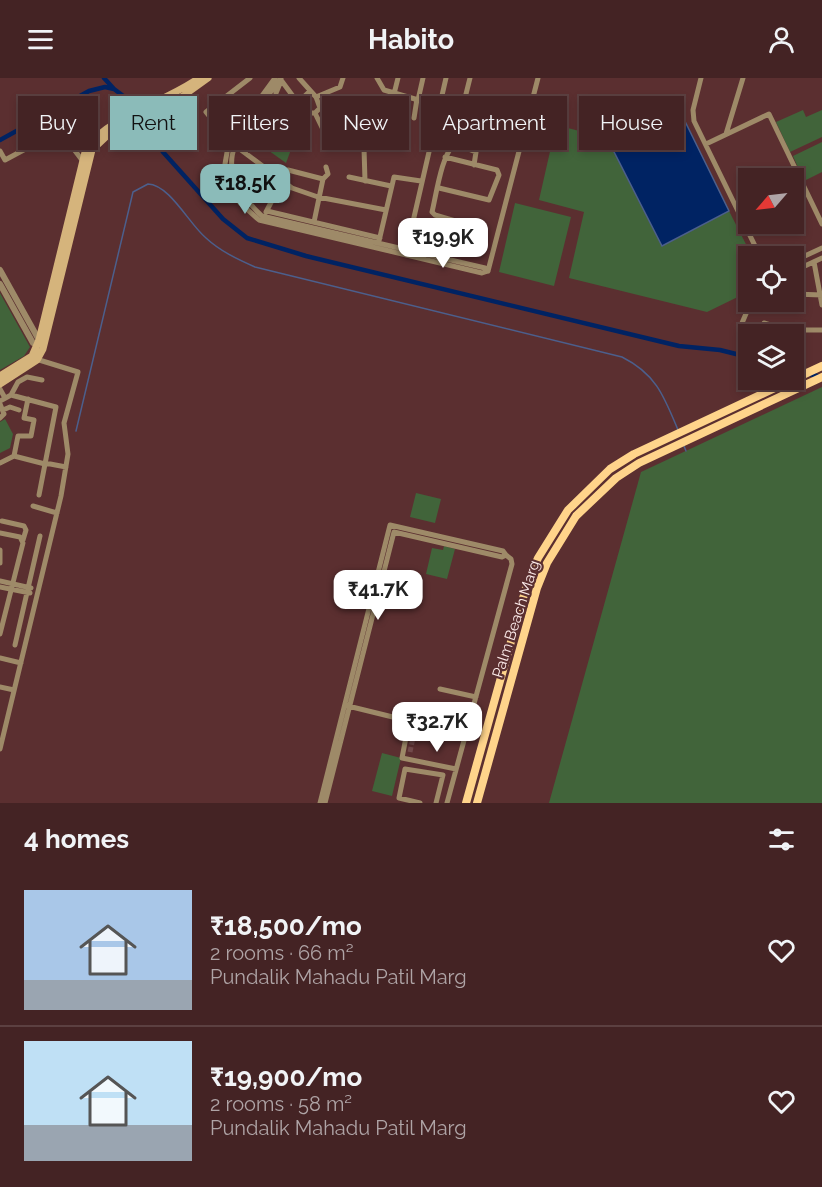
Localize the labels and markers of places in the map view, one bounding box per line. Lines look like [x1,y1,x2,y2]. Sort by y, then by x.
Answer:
pin: ₹18.5K [196,164,294,215]
pin: ₹19.9K [394,218,492,269]
pin: ₹41.7K [329,570,427,621]
pin: ₹32.7K [388,702,486,753]

